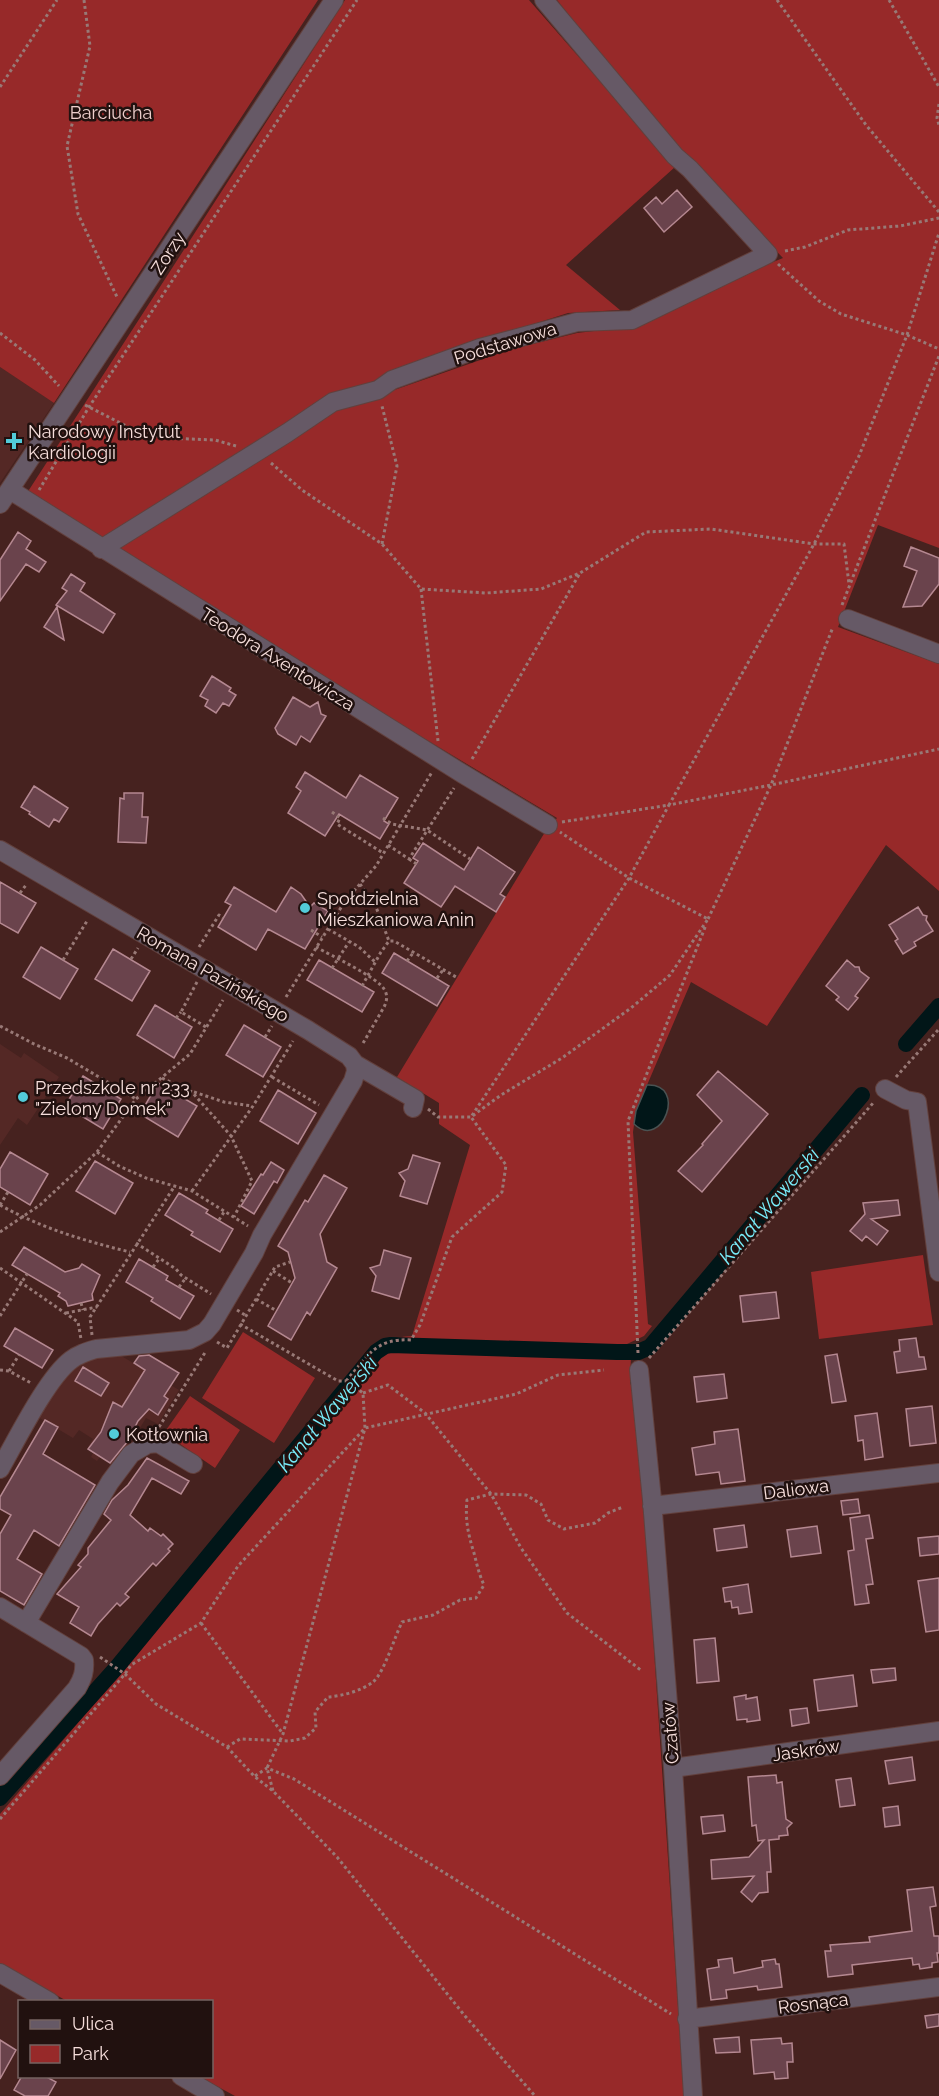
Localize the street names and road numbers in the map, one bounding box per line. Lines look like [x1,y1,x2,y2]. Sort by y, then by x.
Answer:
street label: Zorzy [146,228,190,278]
street label: Podstawowa [451,317,559,369]
street label: Teodora Axentowicza [197,603,359,715]
street label: Romana Pazińskiego [133,922,293,1026]
street label: Daliowa [762,1475,830,1503]
street label: Czatów [657,1701,683,1765]
street label: Jaskrów [771,1735,841,1765]
street label: Rosnąca [777,1988,849,2018]

